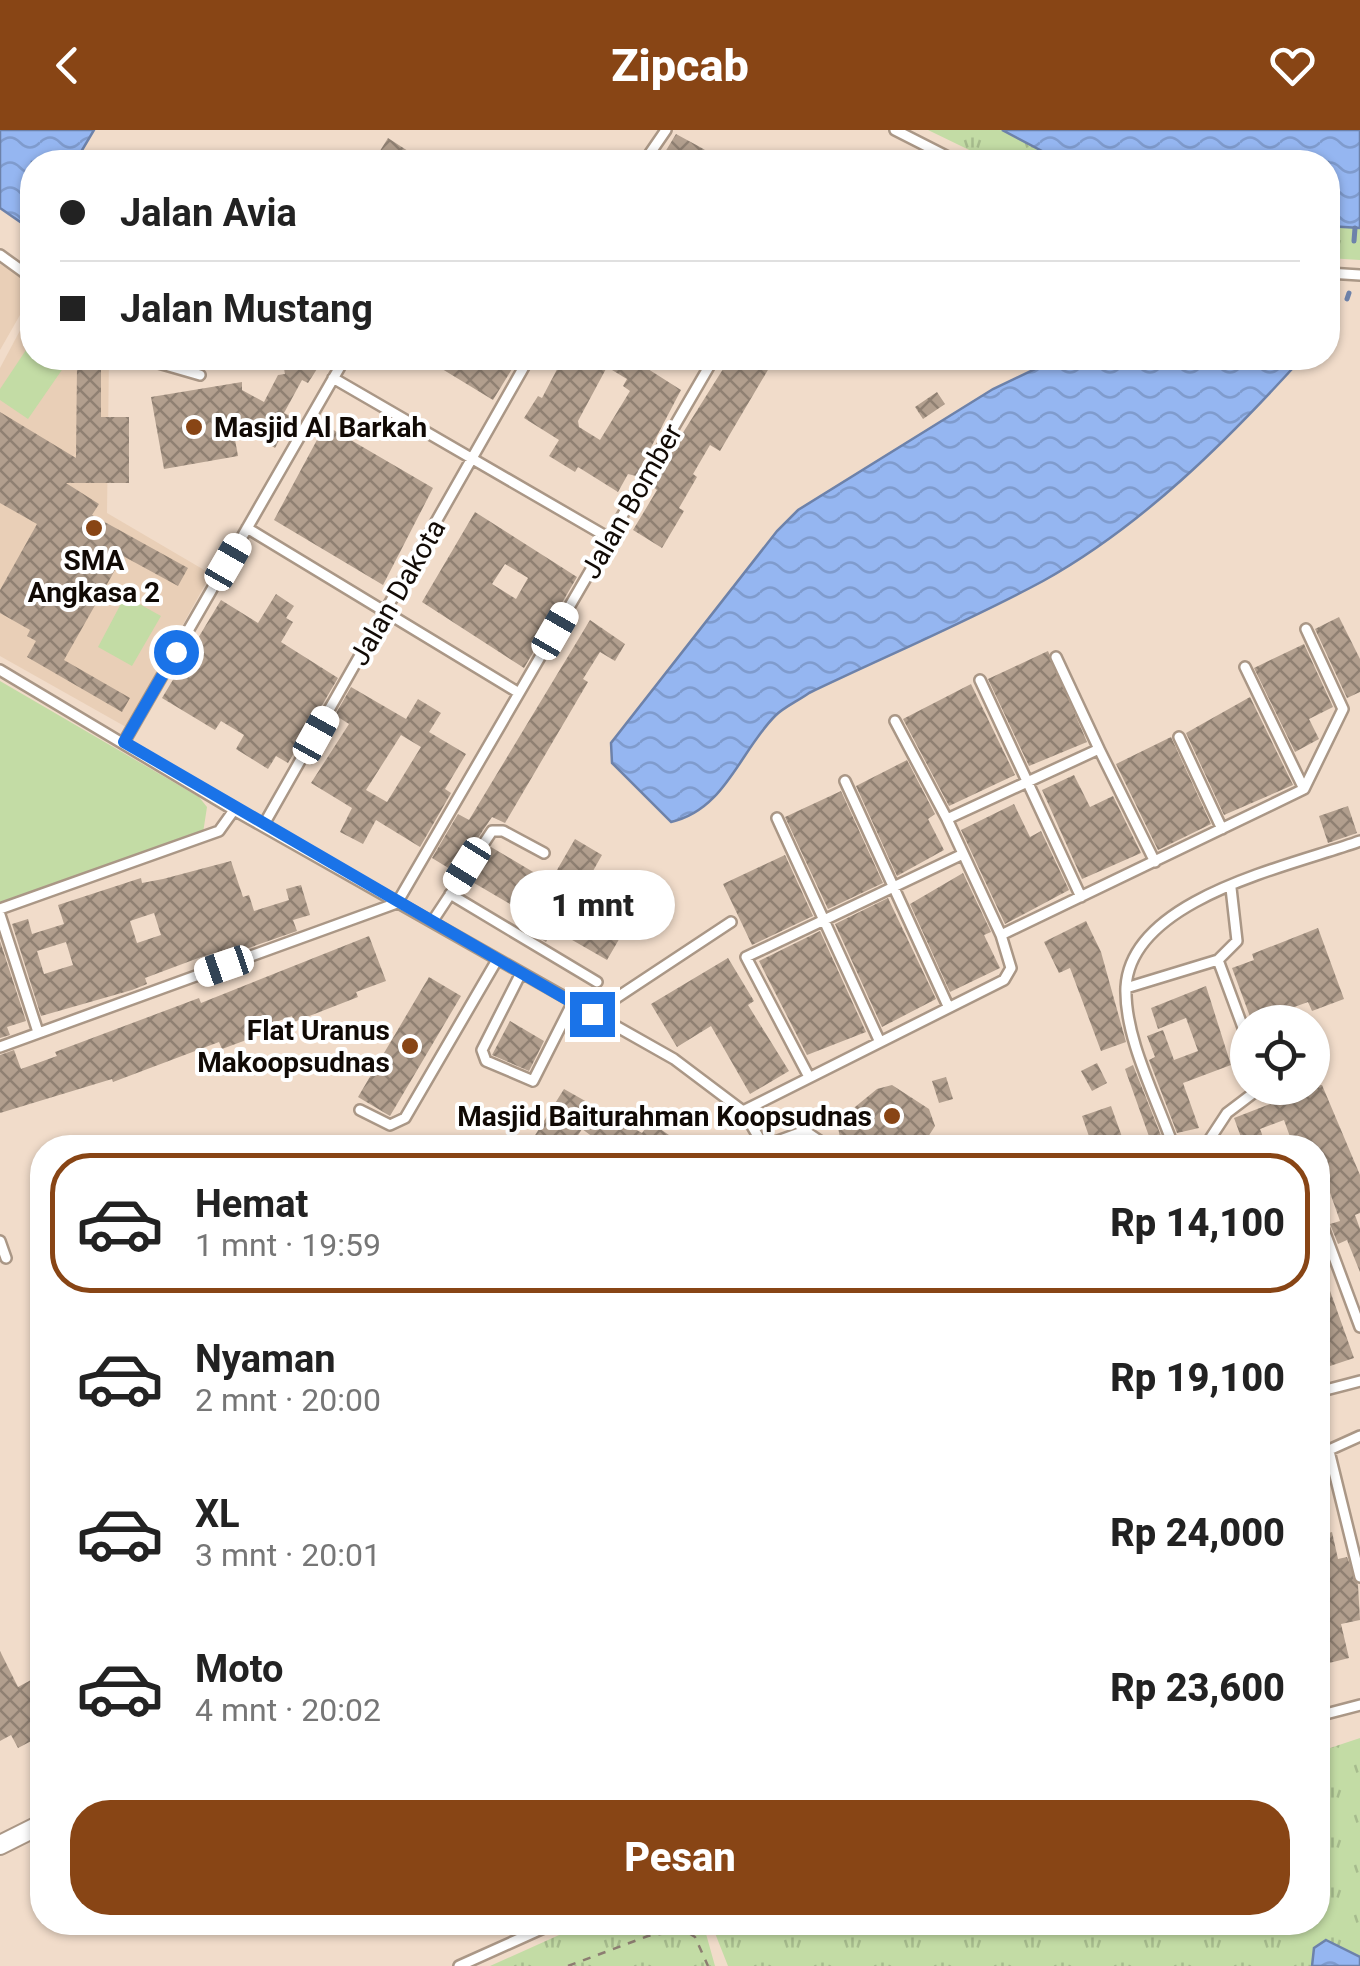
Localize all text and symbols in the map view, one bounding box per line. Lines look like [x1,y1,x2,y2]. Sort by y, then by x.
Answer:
icon: back [40,38,95,93]
icon: heart [1265,38,1320,93]
text: Zipcab [611,39,749,92]
text: Jalan Avia [120,191,297,235]
text: Jalan Mustang [120,287,373,331]
place label: Masjid Al Barkah [214,411,427,444]
marker: Masjid Al Barkah [183,416,205,438]
street label: Jalan Bomber [574,418,689,584]
street label: Jalan Dakota [342,513,453,671]
marker: SMA Angkasa 2 [83,517,105,539]
car [200,529,256,595]
place label: SMA Angkasa 2 [28,544,160,609]
car [527,598,583,664]
route start [154,630,199,675]
car [288,701,344,769]
car [438,833,496,899]
callout: 1 mnt [510,869,674,939]
text: 1 mnt [551,886,634,924]
car [191,942,257,990]
route end [570,992,615,1037]
map controls [1230,1005,1330,1105]
button: locate [1230,1005,1330,1105]
place label: Flat Uranus Makoopsudnas [197,1014,390,1079]
marker: Flat Uranus Makoopsudnas [399,1035,421,1057]
place label: Masjid Baiturahman Koopsudnas [457,1100,872,1133]
marker: Masjid Baiturahman Koopsudnas [881,1105,903,1127]
icon: car [75,1178,165,1268]
text: Hemat [195,1182,308,1226]
text: Rp 14,100 [1110,1201,1285,1245]
text: 1 mnt · 19:59 [195,1226,381,1264]
icon: car [75,1333,165,1423]
text: Nyaman [195,1337,336,1381]
text: Rp 19,100 [1110,1356,1285,1400]
text: 2 mnt · 20:00 [195,1381,381,1419]
icon: car [75,1488,165,1578]
text: XL [195,1492,240,1536]
text: Rp 24,000 [1110,1511,1285,1555]
text: 3 mnt · 20:01 [195,1536,381,1574]
icon: car [75,1643,165,1733]
text: Moto [195,1647,284,1691]
text: Rp 23,600 [1110,1666,1285,1710]
text: 4 mnt · 20:02 [195,1691,381,1729]
button: Pesan [70,1800,1290,1915]

